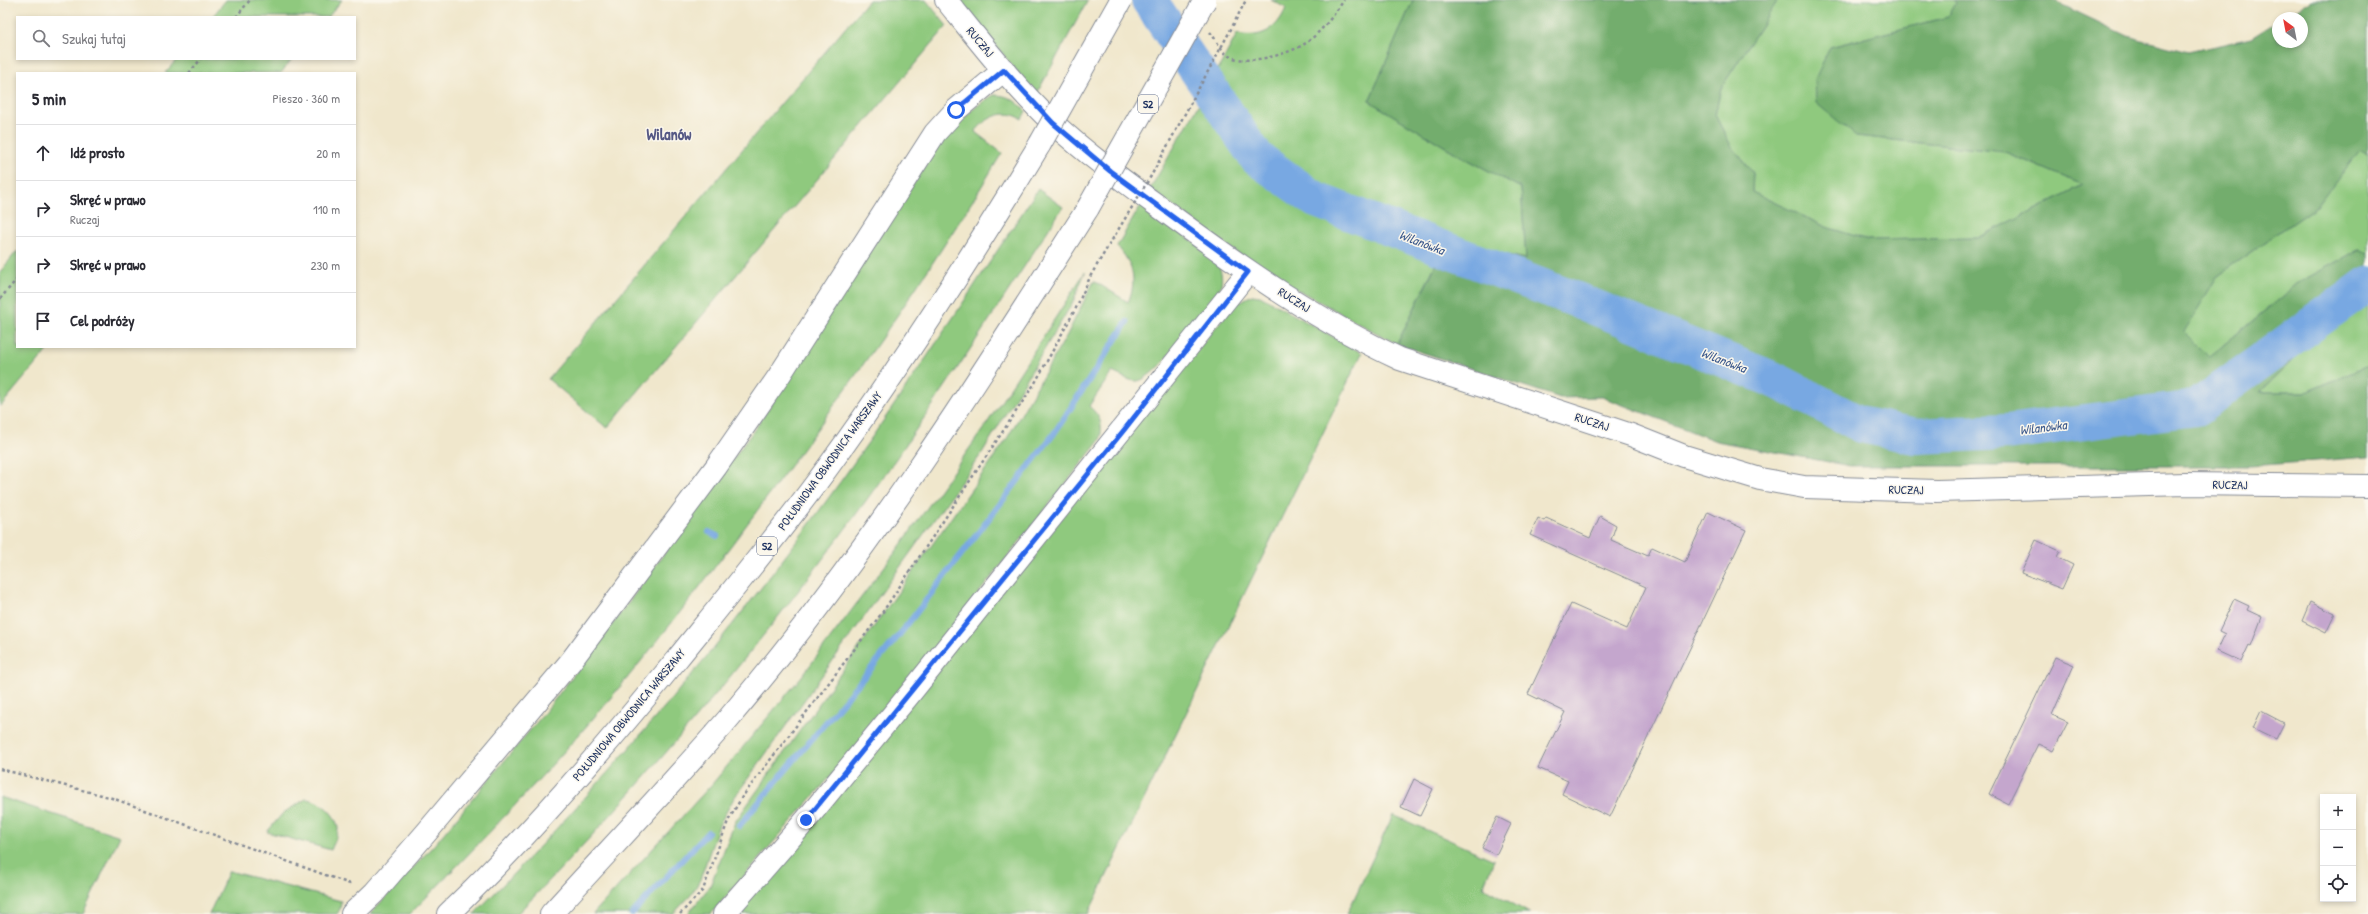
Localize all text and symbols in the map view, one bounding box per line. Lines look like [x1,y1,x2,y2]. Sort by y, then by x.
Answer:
north arrow [2272,12,2308,48]
search box [16,16,356,60]
street label: RUCZAJ [963,23,999,61]
icon: search [30,27,52,49]
text: Szukaj tutaj [62,28,126,49]
text: 5 min [32,87,66,110]
text: Pieszo · 360 m [273,89,340,107]
road number: S2 [1138,95,1158,113]
route start [947,101,965,119]
district label: Wilanów [646,123,692,145]
icon: ahead [32,142,54,164]
text: Idź prosto [70,142,124,163]
text: 20 m [316,144,340,162]
text: Skręć w prawo [70,189,146,210]
icon: right [32,198,54,220]
text: 110 m [313,200,340,218]
text: Ruczaj [70,210,100,228]
water label: Wilanówka [1397,225,1449,260]
icon: right [32,254,54,276]
text: Skręć w prawo [70,254,146,275]
text: 230 m [310,256,340,274]
street label: RUCZAJ [1275,283,1314,316]
icon: arrive [32,310,54,332]
text: Cel podróży [70,310,135,331]
water label: Wilanówka [1699,343,1751,378]
street label: POŁUDNIOWA OBWODNICA WARSZAWY [773,387,886,534]
street label: RUCZAJ [1573,408,1612,435]
water label: Wilanówka [2019,415,2069,439]
street label: RUCZAJ [2212,476,2248,493]
street label: RUCZAJ [1888,481,1924,498]
road number: S2 [757,537,777,555]
street label: POŁUDNIOWA OBWODNICA WARSZAWY [568,644,689,784]
map controls [2320,794,2356,902]
button: + [2320,794,2356,830]
route end [797,811,815,829]
button: − [2320,830,2356,866]
button: locate [2320,866,2356,902]

